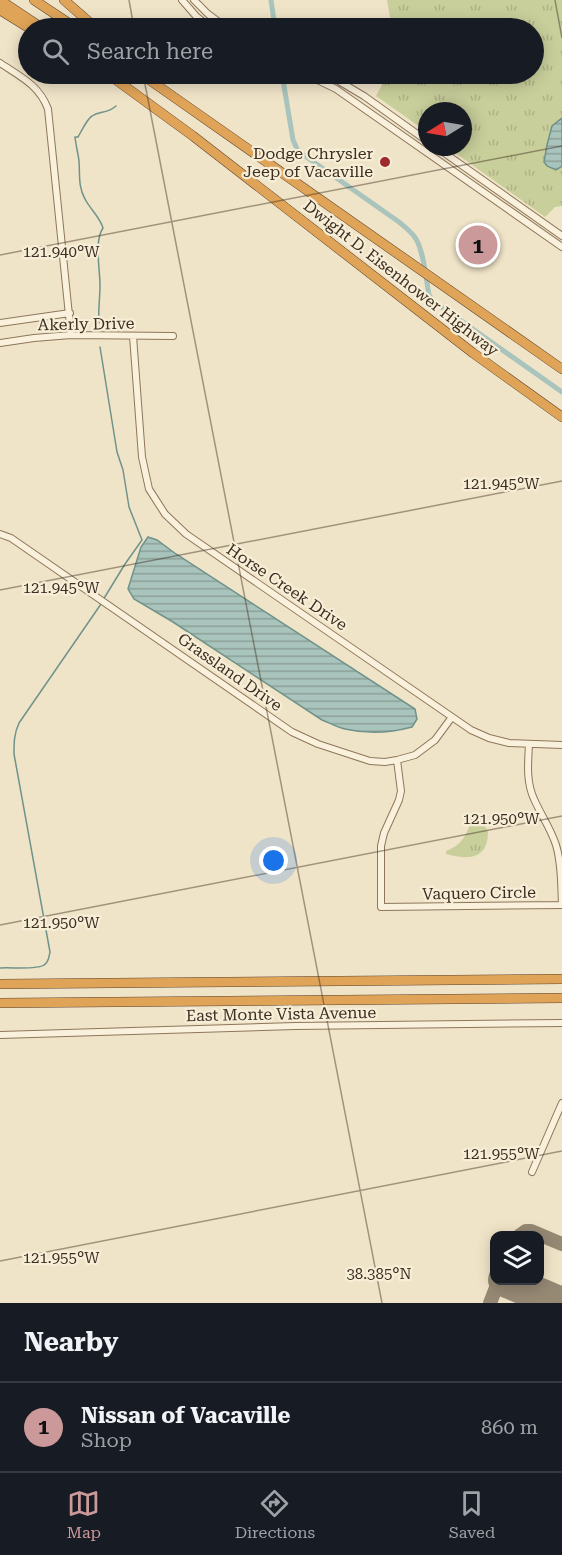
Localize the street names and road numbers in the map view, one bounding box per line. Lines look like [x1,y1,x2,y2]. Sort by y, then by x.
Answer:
street label: Dwight D. Eisenhower Highway [300,196,503,360]
street label: Akerly Drive [37,314,135,334]
street label: Horse Creek Drive [223,540,351,635]
street label: Grassland Drive [174,629,286,715]
street label: Vaquero Circle [422,883,536,903]
street label: East Monte Vista Avenue [186,1003,377,1025]

